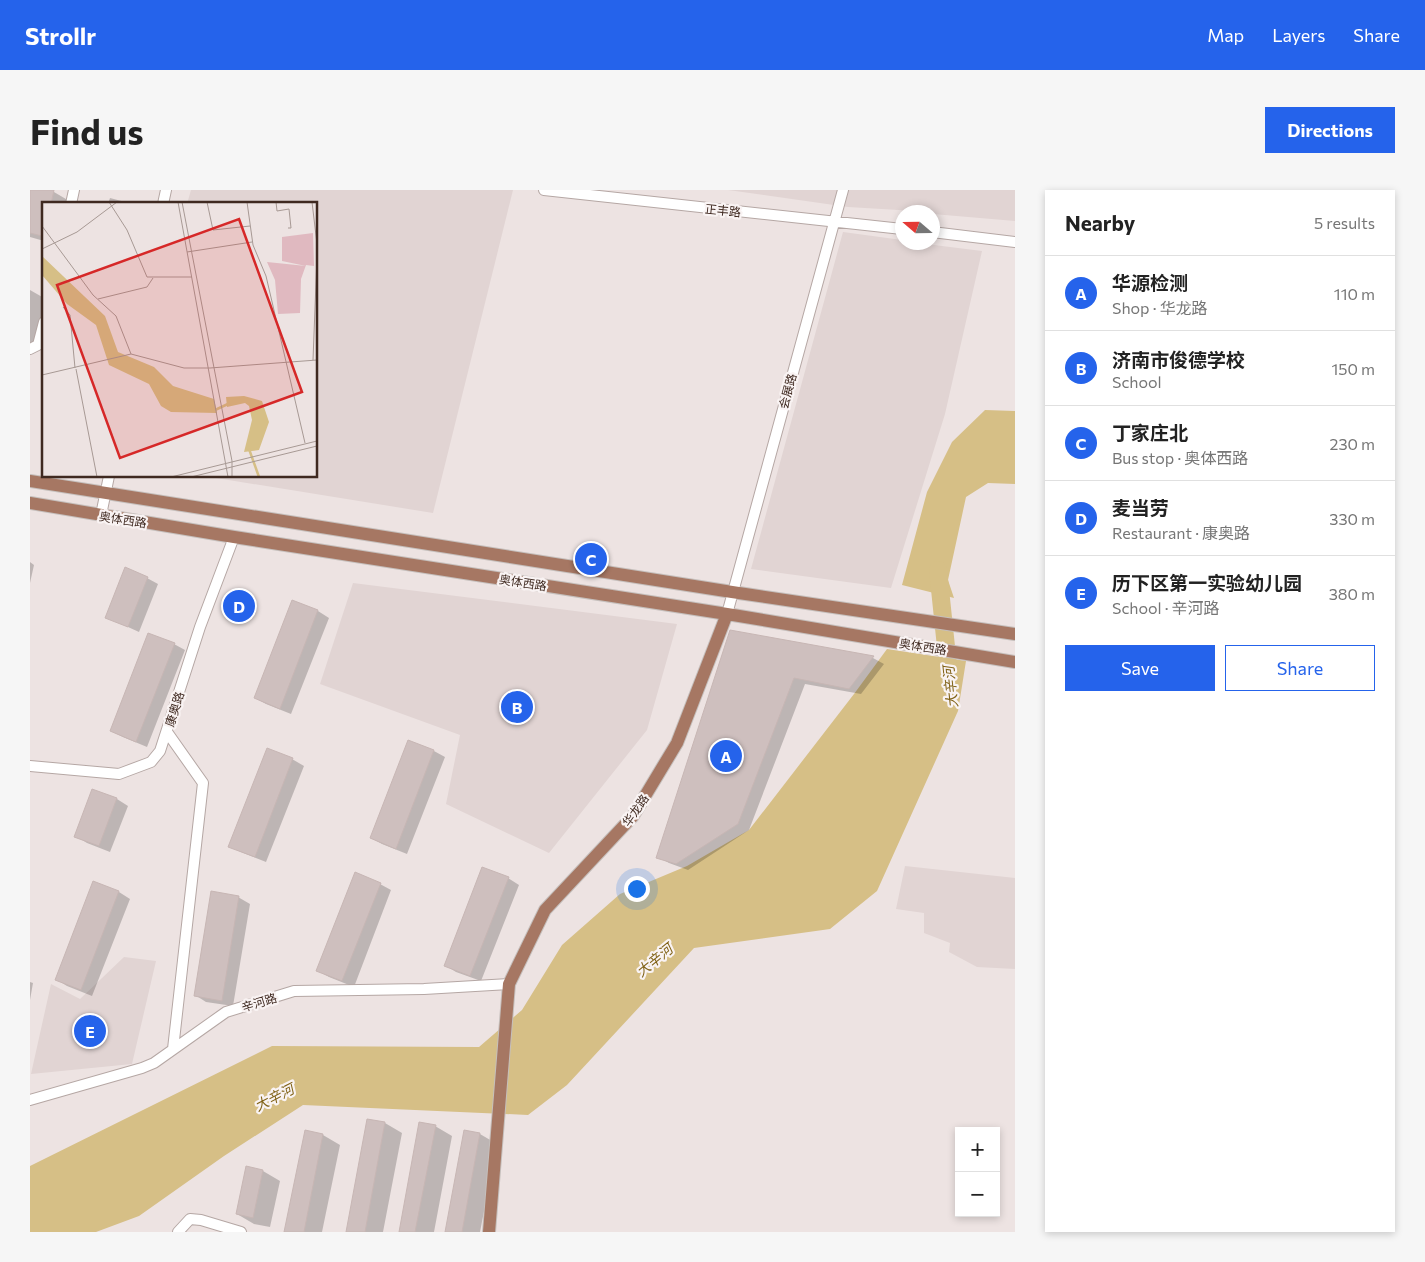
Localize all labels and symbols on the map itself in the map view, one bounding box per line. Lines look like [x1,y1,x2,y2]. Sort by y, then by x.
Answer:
street label: 正丰路 [704,201,742,219]
inset map [42,202,318,478]
north arrow [895,205,940,250]
street label: 会展路 [776,372,798,410]
street label: 奥体西路 [98,508,148,530]
pin: C [575,540,607,578]
street label: 奥体西路 [498,571,548,593]
pin: D [223,587,255,625]
street label: 奥体西路 [898,635,948,657]
water label: 大辛河 [939,662,961,709]
pin: B [501,688,533,726]
street label: 康奥路 [162,690,186,728]
pin: A [710,737,742,775]
street label: 华龙路 [619,791,651,829]
your location [624,876,650,902]
water label: 大辛河 [632,938,678,980]
street label: 辛河路 [240,990,278,1014]
pin: E [74,1012,106,1050]
water label: 大辛河 [251,1079,299,1114]

